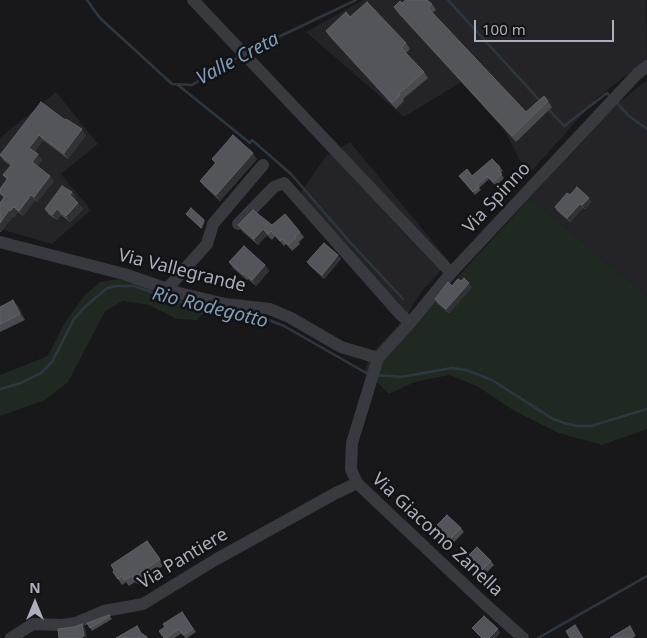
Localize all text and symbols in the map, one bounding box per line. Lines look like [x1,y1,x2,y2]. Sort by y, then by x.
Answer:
scale bar [477,10,617,42]
text: 100 m [482,19,526,39]
water label: Valle Creta [193,28,283,90]
street label: Via Spinno [459,158,535,238]
street label: Via Vallegrande [116,245,248,297]
water label: Rio Rodegotto [150,283,270,333]
street label: Via Giacomo Zanella [367,469,507,601]
street label: Via Pantiere [134,524,232,594]
north arrow [10,578,60,628]
text: N [29,578,41,597]

